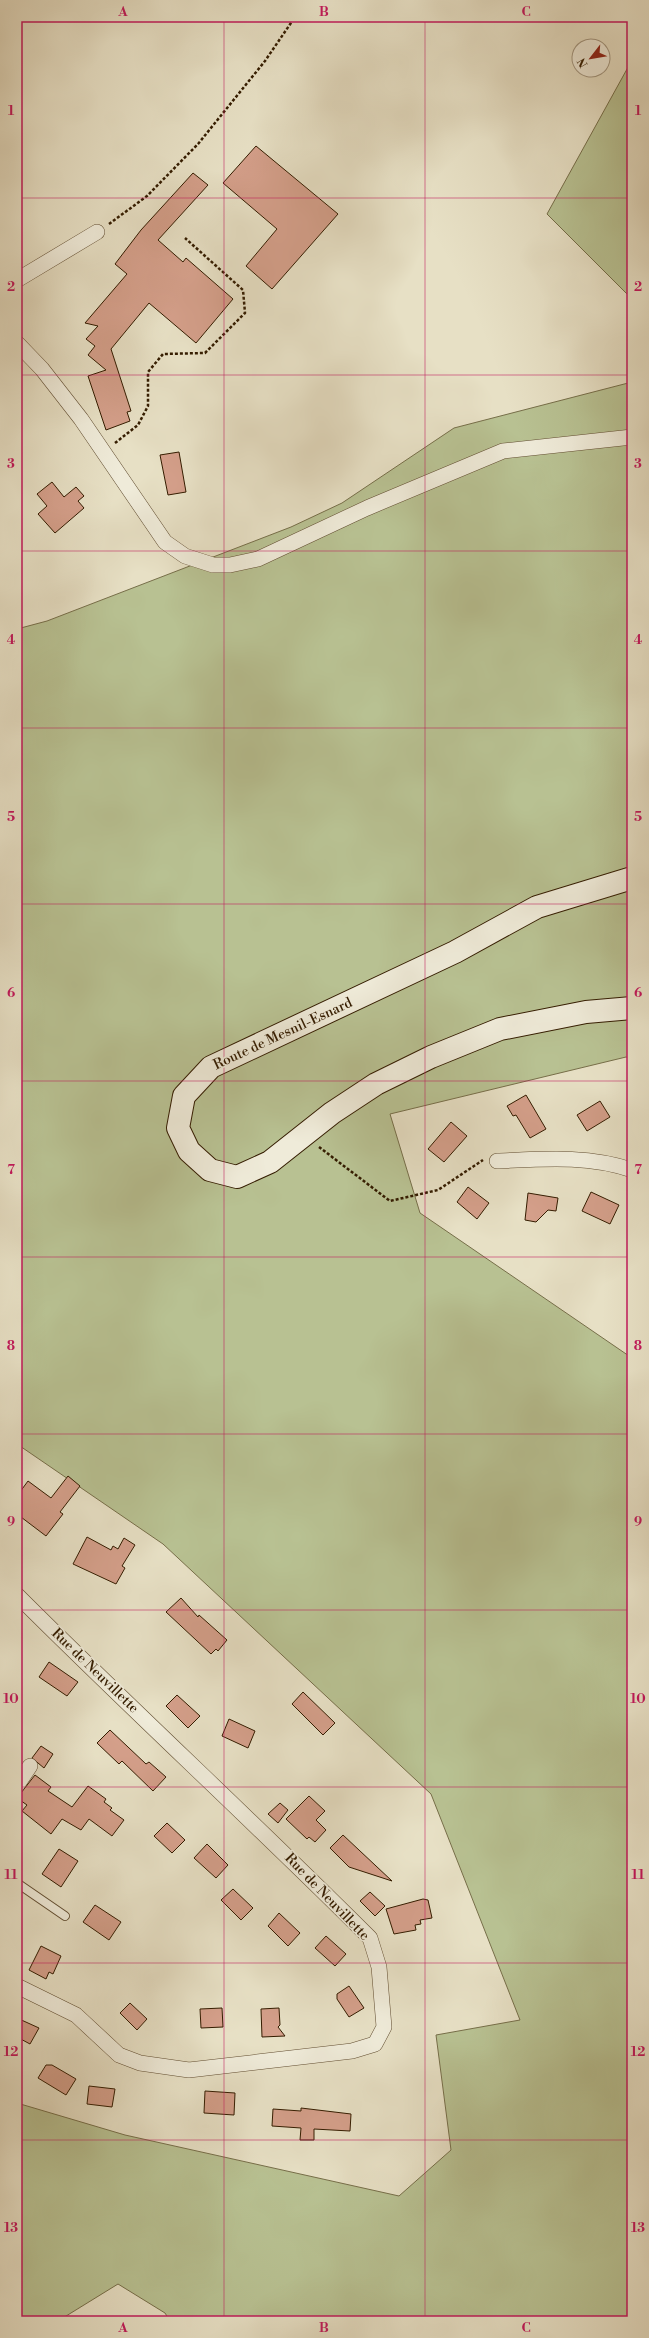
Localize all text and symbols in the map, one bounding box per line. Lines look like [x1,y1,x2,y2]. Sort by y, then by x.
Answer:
text: A [117,4,128,20]
text: B [319,4,329,20]
text: C [521,4,531,20]
north arrow [571,38,611,78]
text: N [575,55,592,70]
text: 1 [8,103,15,119]
text: 1 [635,103,642,119]
text: 2 [7,279,15,295]
text: 2 [634,279,642,295]
text: 3 [7,456,15,472]
text: 3 [634,456,642,472]
text: 4 [7,632,16,648]
text: 4 [634,632,643,648]
text: 5 [7,809,15,825]
text: 5 [634,809,642,825]
text: 6 [7,985,15,1001]
text: 6 [634,985,642,1001]
street label: Route de Mesnil-Esnard [211,994,355,1074]
text: 7 [7,1162,15,1178]
text: 7 [634,1162,642,1178]
text: 8 [7,1338,15,1354]
text: 8 [634,1338,642,1354]
text: 9 [7,1514,15,1530]
text: 9 [634,1514,642,1530]
street label: Rue de Neuvillette [48,1625,142,1717]
text: 10 [3,1691,19,1707]
text: 10 [630,1691,646,1707]
street label: Rue de Neuvillette [281,1850,373,1944]
text: 11 [5,1867,18,1883]
text: 11 [632,1867,645,1883]
text: 12 [4,2044,18,2060]
text: 12 [631,2044,645,2060]
text: 13 [4,2220,18,2236]
text: 13 [631,2220,645,2236]
text: A [117,2320,128,2336]
text: B [319,2320,329,2336]
text: C [521,2320,531,2336]

